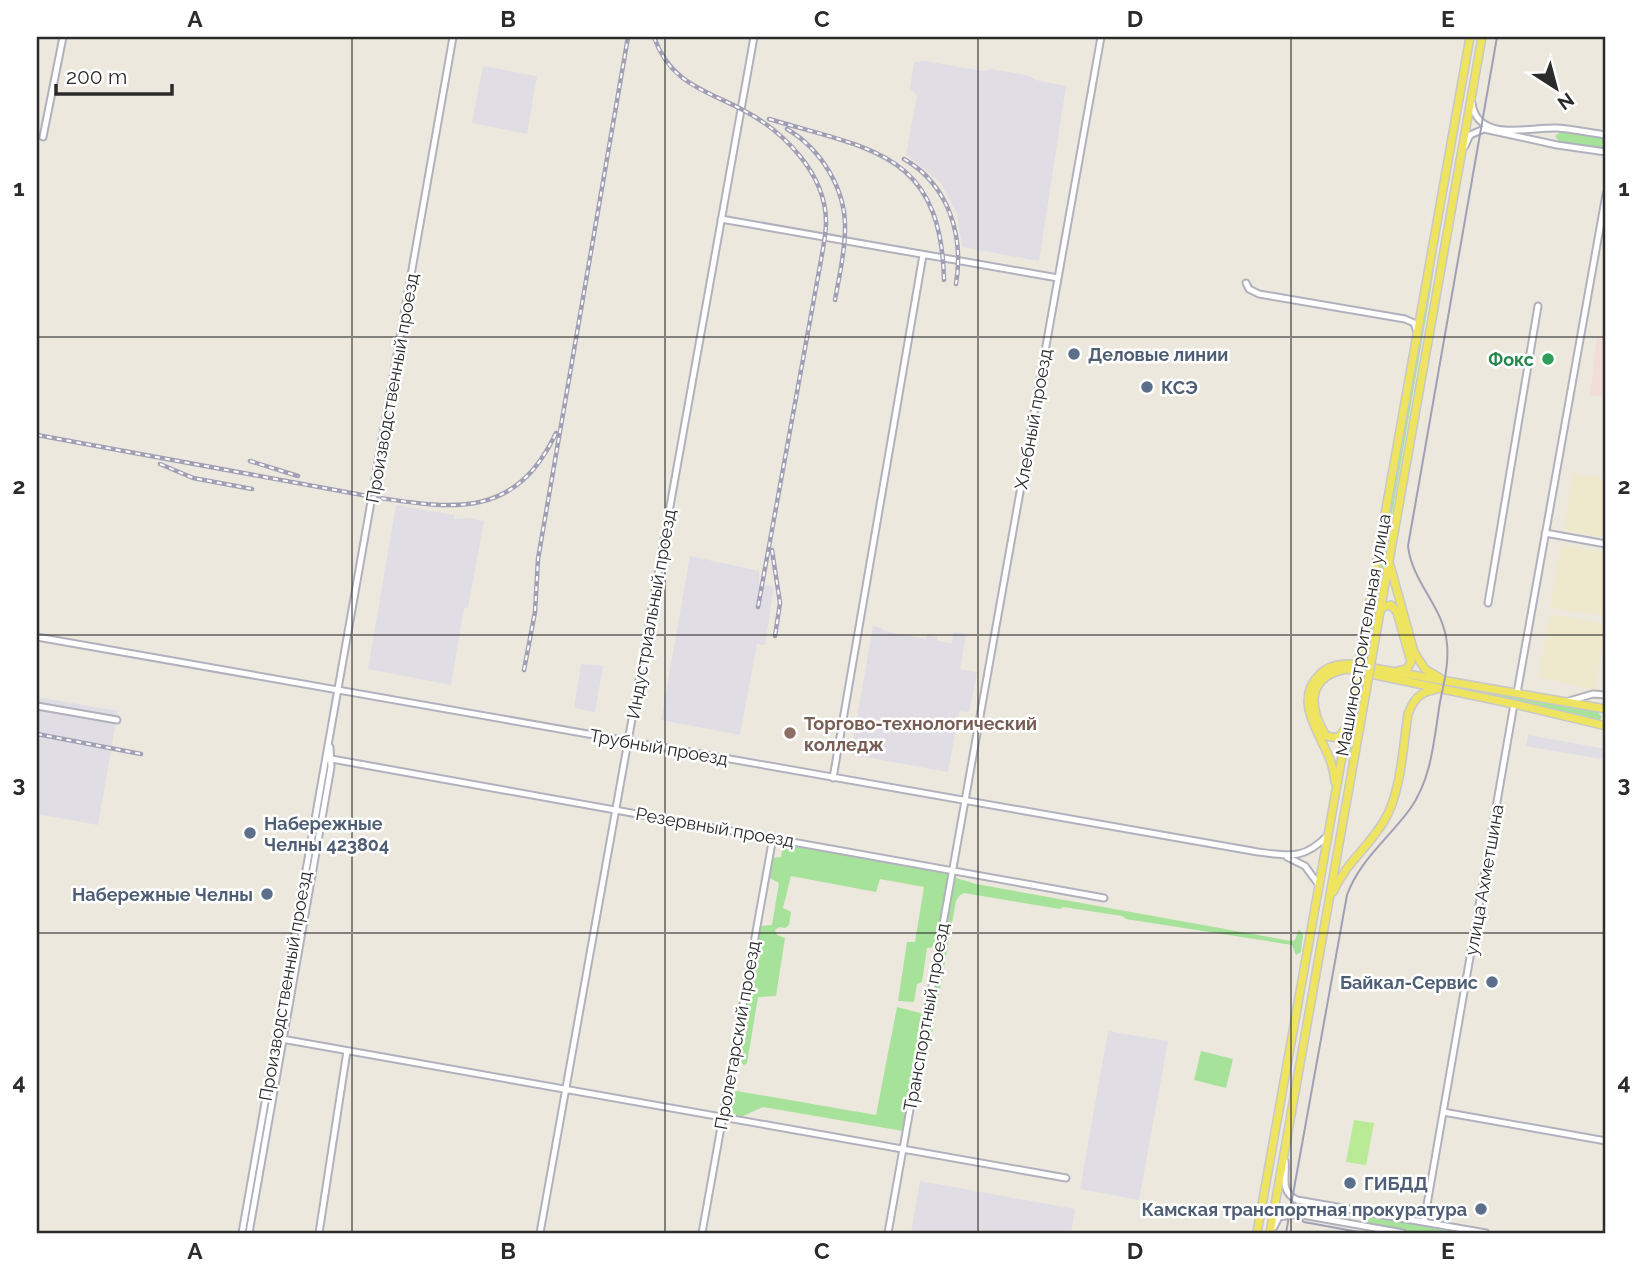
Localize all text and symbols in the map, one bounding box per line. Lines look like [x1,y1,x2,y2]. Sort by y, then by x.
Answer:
text: A [187,5,203,32]
text: B [500,5,516,32]
text: C [814,5,830,32]
text: D [1127,5,1143,32]
text: E [1441,5,1455,32]
scale bar [56,52,172,96]
north arrow [1520,52,1590,122]
text: 200 m [66,64,127,89]
text: N [1554,89,1578,115]
text: 1 [13,174,25,201]
text: 1 [1618,174,1630,201]
street label: Производственный проезд [361,272,423,504]
place label: Деловые линии [1088,344,1228,365]
marker: Деловые линии [1066,346,1082,362]
street label: Хлебный проезд [1010,347,1056,491]
place label: Фокс [1488,349,1534,370]
marker: Фокс [1540,351,1556,367]
place label: КСЭ [1161,377,1198,398]
marker: КСЭ [1139,379,1155,395]
text: 2 [13,472,25,499]
text: 2 [1618,472,1630,499]
street label: Индустриальный проезд [622,508,680,720]
street label: Машиностроительная улица [1331,512,1395,758]
place label: Торгово-технологический колледж [804,713,1037,755]
street label: Трубный проезд [588,724,730,770]
marker: Торгово-технологический колледж [782,725,798,741]
text: 3 [13,770,25,797]
text: 3 [1618,770,1630,797]
street label: Резервный проезд [634,803,796,851]
street label: улица Ахметшина [1460,803,1508,957]
place label: Набережные Челны 423804 [264,813,389,855]
marker: Набережные Челны 423804 [242,825,258,841]
street label: Производственный проезд [254,870,316,1102]
place label: Набережные Челны [72,884,253,905]
marker: Набережные Челны [259,886,275,902]
street label: Транспортный проезд [899,921,953,1113]
street label: Пролетарский проезд [710,939,764,1131]
place label: Байкал-Сервис [1340,972,1478,993]
marker: Байкал-Сервис [1484,974,1500,990]
text: 4 [12,1068,26,1095]
text: 4 [1617,1068,1631,1095]
place label: ГИБДД [1364,1173,1428,1194]
marker: ГИБДД [1342,1175,1358,1191]
place label: Камская транспортная прокуратура [1142,1199,1467,1220]
marker: Камская транспортная прокуратура [1473,1201,1489,1217]
text: A [187,1237,203,1264]
text: B [500,1237,516,1264]
text: C [814,1237,830,1264]
text: D [1127,1237,1143,1264]
text: E [1441,1237,1455,1264]

